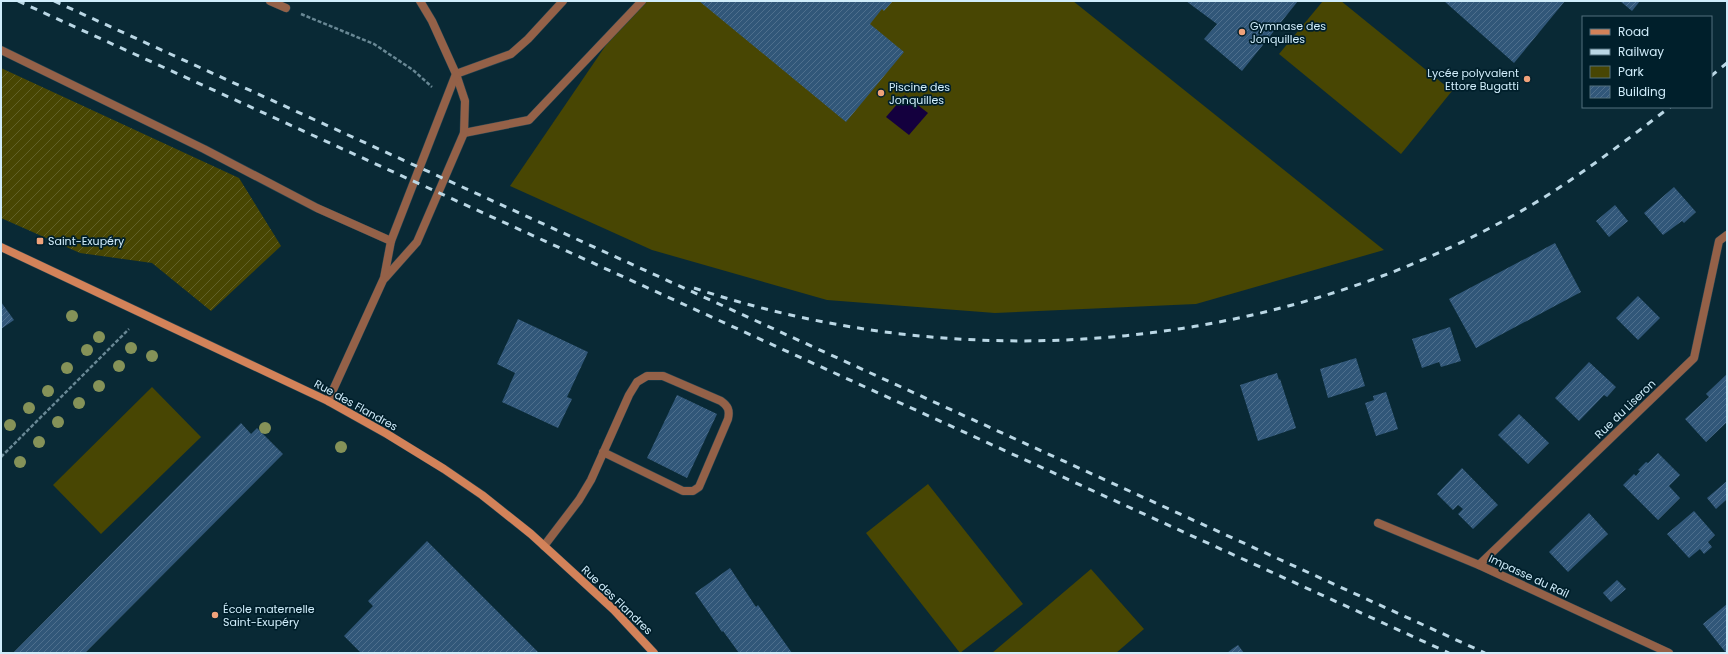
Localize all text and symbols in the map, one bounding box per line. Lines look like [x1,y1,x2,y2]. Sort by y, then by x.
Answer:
legend [1582,16,1712,108]
place label: Gymnase des Jonquilles [1250,18,1326,47]
text: Road [1618,23,1649,40]
marker: Gymnase des Jonquilles [1237,27,1247,37]
text: Railway [1618,43,1664,60]
text: Park [1618,63,1645,80]
place label: Lycée polyvalent Ettore Bugatti [1427,65,1519,94]
marker: Lycée polyvalent Ettore Bugatti [1522,74,1532,84]
place label: Piscine des Jonquilles [889,79,950,108]
text: Building [1618,83,1666,100]
marker: Piscine des Jonquilles [876,88,886,98]
place label: Saint-Exupéry [48,233,125,249]
marker: Saint-Exupéry [35,236,45,246]
street label: Rue des Flandres [311,375,401,435]
street label: Rue du Liseron [1591,376,1659,442]
street label: Impasse du Rail [1486,550,1572,602]
street label: Rue des Flandres [578,562,656,638]
place label: École maternelle Saint-Exupéry [223,601,315,630]
marker: École maternelle Saint-Exupéry [210,610,220,620]

